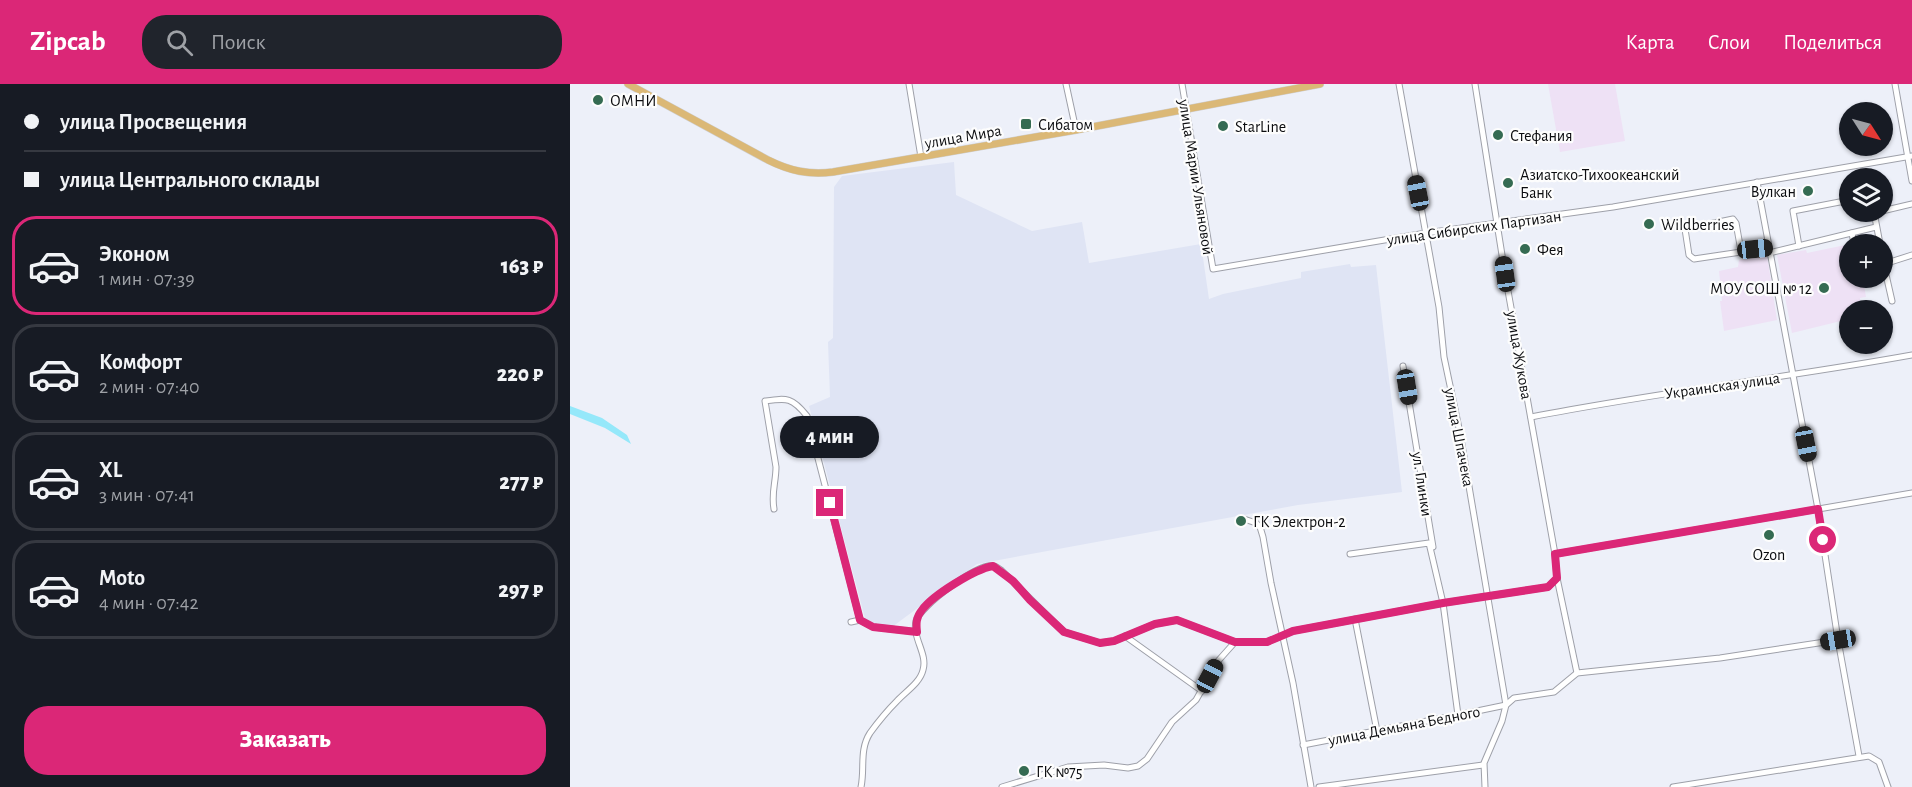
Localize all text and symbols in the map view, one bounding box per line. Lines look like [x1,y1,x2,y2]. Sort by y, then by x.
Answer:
search box [142,15,562,69]
icon: search [163,26,196,59]
text: Zipcab [30,28,106,56]
text: Поиск [211,31,266,53]
text: Карта [1625,32,1675,53]
text: Слои [1708,32,1750,53]
text: Поделиться [1783,32,1882,53]
marker: ОМНИ [591,93,605,107]
place label: ОМНИ [610,93,657,109]
street label: улица Марии Ульяновой [1175,97,1216,256]
north arrow [1839,102,1893,156]
map controls [1839,102,1893,354]
text: улица Просвещения [60,111,247,133]
marker: Сибатом [1019,117,1033,131]
place label: Сибатом [1038,117,1093,133]
marker: StarLine [1216,119,1230,133]
place label: StarLine [1235,119,1286,135]
street label: улица Мира [923,122,1003,153]
marker: Стефания [1491,128,1505,142]
place label: Стефания [1510,128,1573,144]
place label: Азиатско-Тихоокеанский Банк [1520,167,1680,201]
button: layers [1839,168,1893,222]
text: улица Центрального склады [60,169,320,191]
car [1406,174,1430,212]
marker: Азиатско-Тихоокеанский Банк [1501,176,1515,190]
place label: Вулкан [1750,184,1796,201]
marker: Вулкан [1801,184,1815,198]
street label: улица Сибирских Партизан [1385,208,1562,249]
marker: Wildberries [1642,217,1656,231]
place label: Wildberries [1661,217,1735,233]
button: + [1839,234,1893,288]
car [1736,238,1774,260]
icon: car [27,239,81,293]
marker: Фея [1518,242,1532,256]
place label: Фея [1537,242,1564,258]
text: Эконом [99,243,170,265]
text: 163 ₽ [501,255,543,277]
car [1494,255,1516,293]
text: 1 мин · 07:39 [99,269,195,289]
place label: МОУ СОШ № 12 [1710,281,1812,297]
marker: МОУ СОШ № 12 [1817,281,1831,295]
button: − [1839,300,1893,354]
street label: улица Жукова [1502,309,1535,401]
icon: car [27,347,81,401]
text: Комфорт [99,351,182,373]
text: 220 ₽ [497,363,543,385]
car [1395,368,1419,406]
street label: Украинская улица [1663,370,1781,403]
text: 2 мин · 07:40 [99,377,199,397]
street label: улица Шпачека [1440,385,1476,488]
callout: 4 мин [780,416,880,458]
car [1794,425,1818,463]
text: 4 мин [805,427,854,447]
street label: ул. Глинки [1408,450,1435,518]
icon: car [27,455,81,509]
text: XL [99,459,122,481]
text: 277 ₽ [499,471,543,493]
text: 3 мин · 07:41 [99,485,195,505]
route end [816,489,843,516]
marker: ГК Электрон-2 [1234,514,1248,528]
place label: ГК Электрон-2 [1253,514,1346,530]
route start [1809,526,1836,553]
marker: Ozon [1762,528,1776,542]
place label: Ozon [1753,547,1785,563]
icon: car [27,563,81,617]
text: Moto [99,567,145,589]
text: 297 ₽ [498,579,543,601]
text: 4 мин · 07:42 [99,593,199,613]
car [1819,628,1857,652]
car [1194,656,1226,696]
street label: улица Демьяна Бедного [1326,703,1482,750]
button: Заказать [24,706,546,775]
marker: ГК №75 [1017,764,1031,778]
place label: ГК №75 [1036,764,1082,780]

